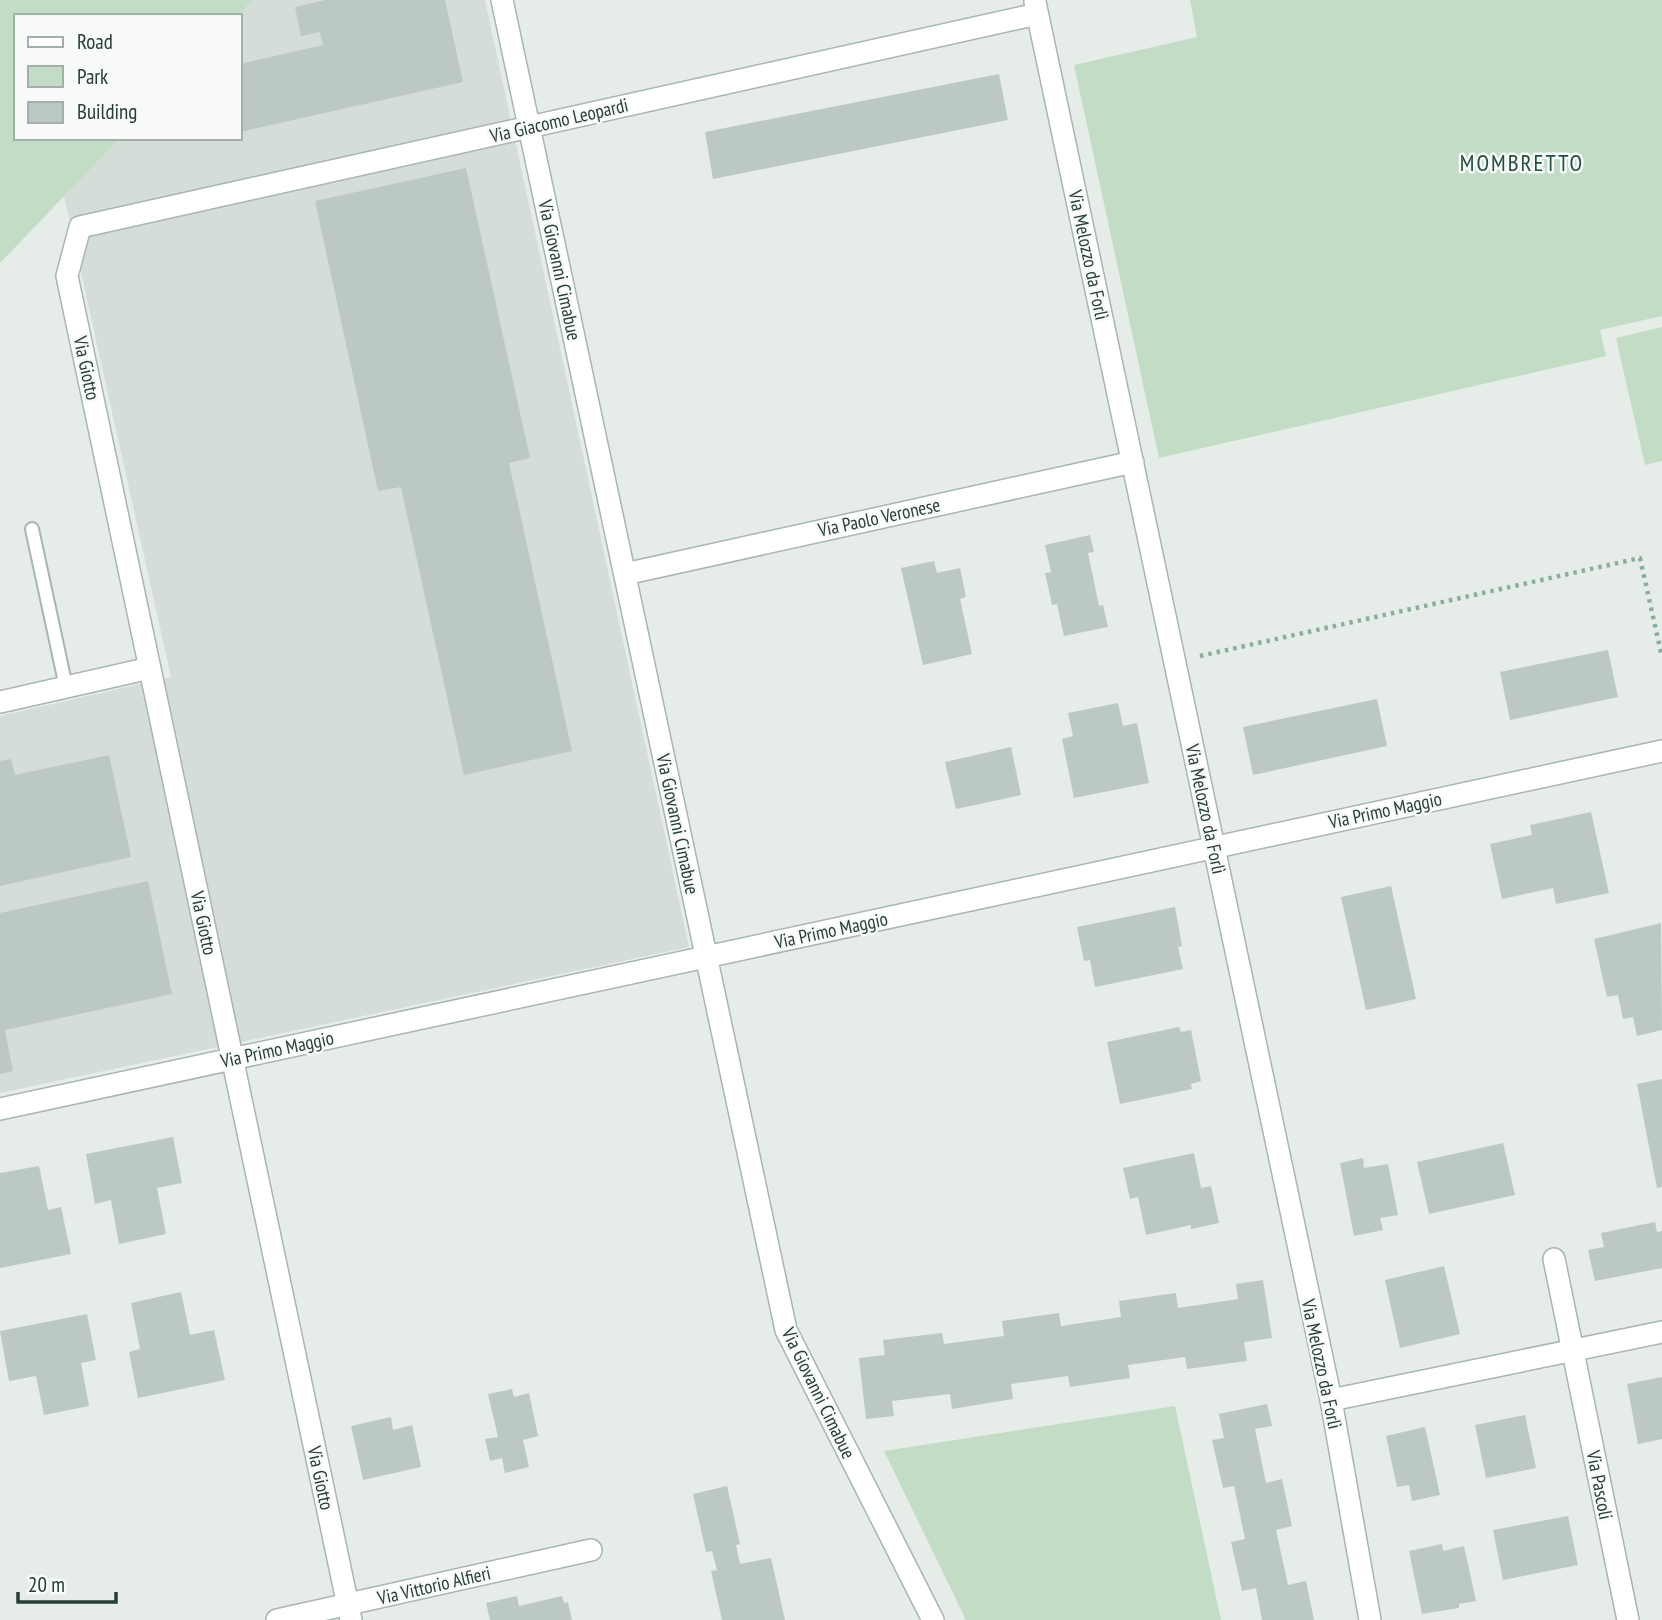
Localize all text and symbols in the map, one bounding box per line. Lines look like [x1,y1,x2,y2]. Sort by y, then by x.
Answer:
legend [14,14,242,140]
text: Road [77,28,113,55]
text: Park [77,63,108,90]
street label: Via Giacomo Leopardi [487,92,631,148]
text: Building [77,98,137,125]
district label: MOMBRETTO [1460,148,1584,177]
street label: Via Melozzo da Forlì [1063,187,1114,322]
street label: Via Giovanni Cimabue [533,197,587,343]
street label: Via Giotto [68,333,105,402]
street label: Via Paolo Veronese [815,492,942,542]
street label: Via Melozzo da Forlì [1180,741,1231,876]
street label: Via Giovanni Cimabue [651,751,705,897]
street label: Via Primo Maggio [1325,786,1444,834]
street label: Via Giotto [185,888,222,957]
street label: Via Primo Maggio [771,906,890,954]
street label: Via Primo Maggio [217,1025,336,1073]
street label: Via Melozzo da Forlì [1296,1296,1347,1431]
street label: Via Giovanni Cimabue [776,1323,861,1463]
street label: Via Giotto [302,1443,339,1512]
street label: Via Pascoli [1581,1447,1618,1522]
scale bar [18,1560,116,1604]
street label: Via Vittorio Alfieri [374,1560,493,1610]
text: 20 m [28,1571,65,1598]

